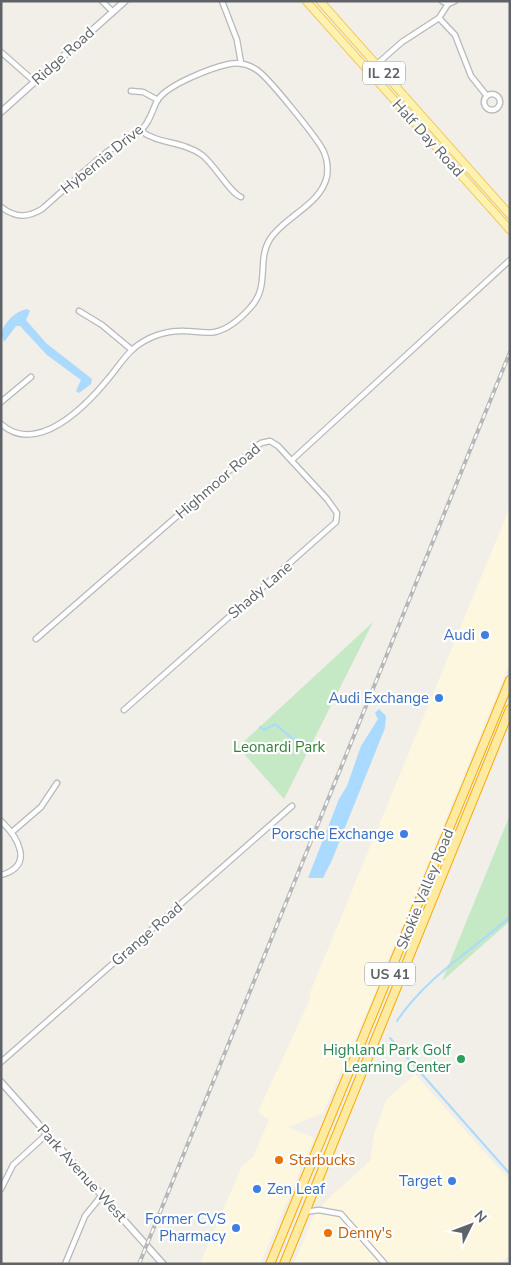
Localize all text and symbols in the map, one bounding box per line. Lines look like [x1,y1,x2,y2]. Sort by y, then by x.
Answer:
street label: Ridge Road [27,23,99,89]
road number: IL 22 [363,62,405,84]
street label: Half Day Road [388,95,468,181]
street label: Hybernia Drive [57,120,147,198]
street label: Highmoor Road [171,439,265,523]
street label: Shady Lane [224,557,296,623]
place label: Audi [443,625,475,645]
marker: Audi [479,629,491,641]
place label: Audi Exchange [328,688,429,708]
marker: Audi Exchange [433,692,445,704]
park label: Leonardi Park [233,737,326,757]
place label: Porsche Exchange [272,824,394,844]
street label: Skokie Valley Road [392,826,458,952]
marker: Porsche Exchange [398,828,410,840]
street label: Grange Road [107,898,187,970]
road number: US 41 [365,962,415,986]
place label: Highland Park Golf Learning Center [323,1040,452,1077]
marker: Highland Park Golf Learning Center [455,1053,467,1065]
street label: Park Avenue West [33,1120,132,1227]
place label: Starbucks [289,1150,355,1170]
marker: Starbucks [273,1154,285,1166]
place label: Target [399,1171,443,1191]
marker: Target [446,1175,458,1187]
place label: Zen Leaf [267,1179,326,1199]
marker: Zen Leaf [251,1183,263,1195]
north arrow [446,1200,496,1250]
text: N [470,1206,491,1227]
place label: Former CVS Pharmacy [145,1209,226,1246]
marker: Former CVS Pharmacy [230,1222,242,1234]
place label: Denny's [338,1223,392,1243]
marker: Denny's [322,1227,334,1239]

